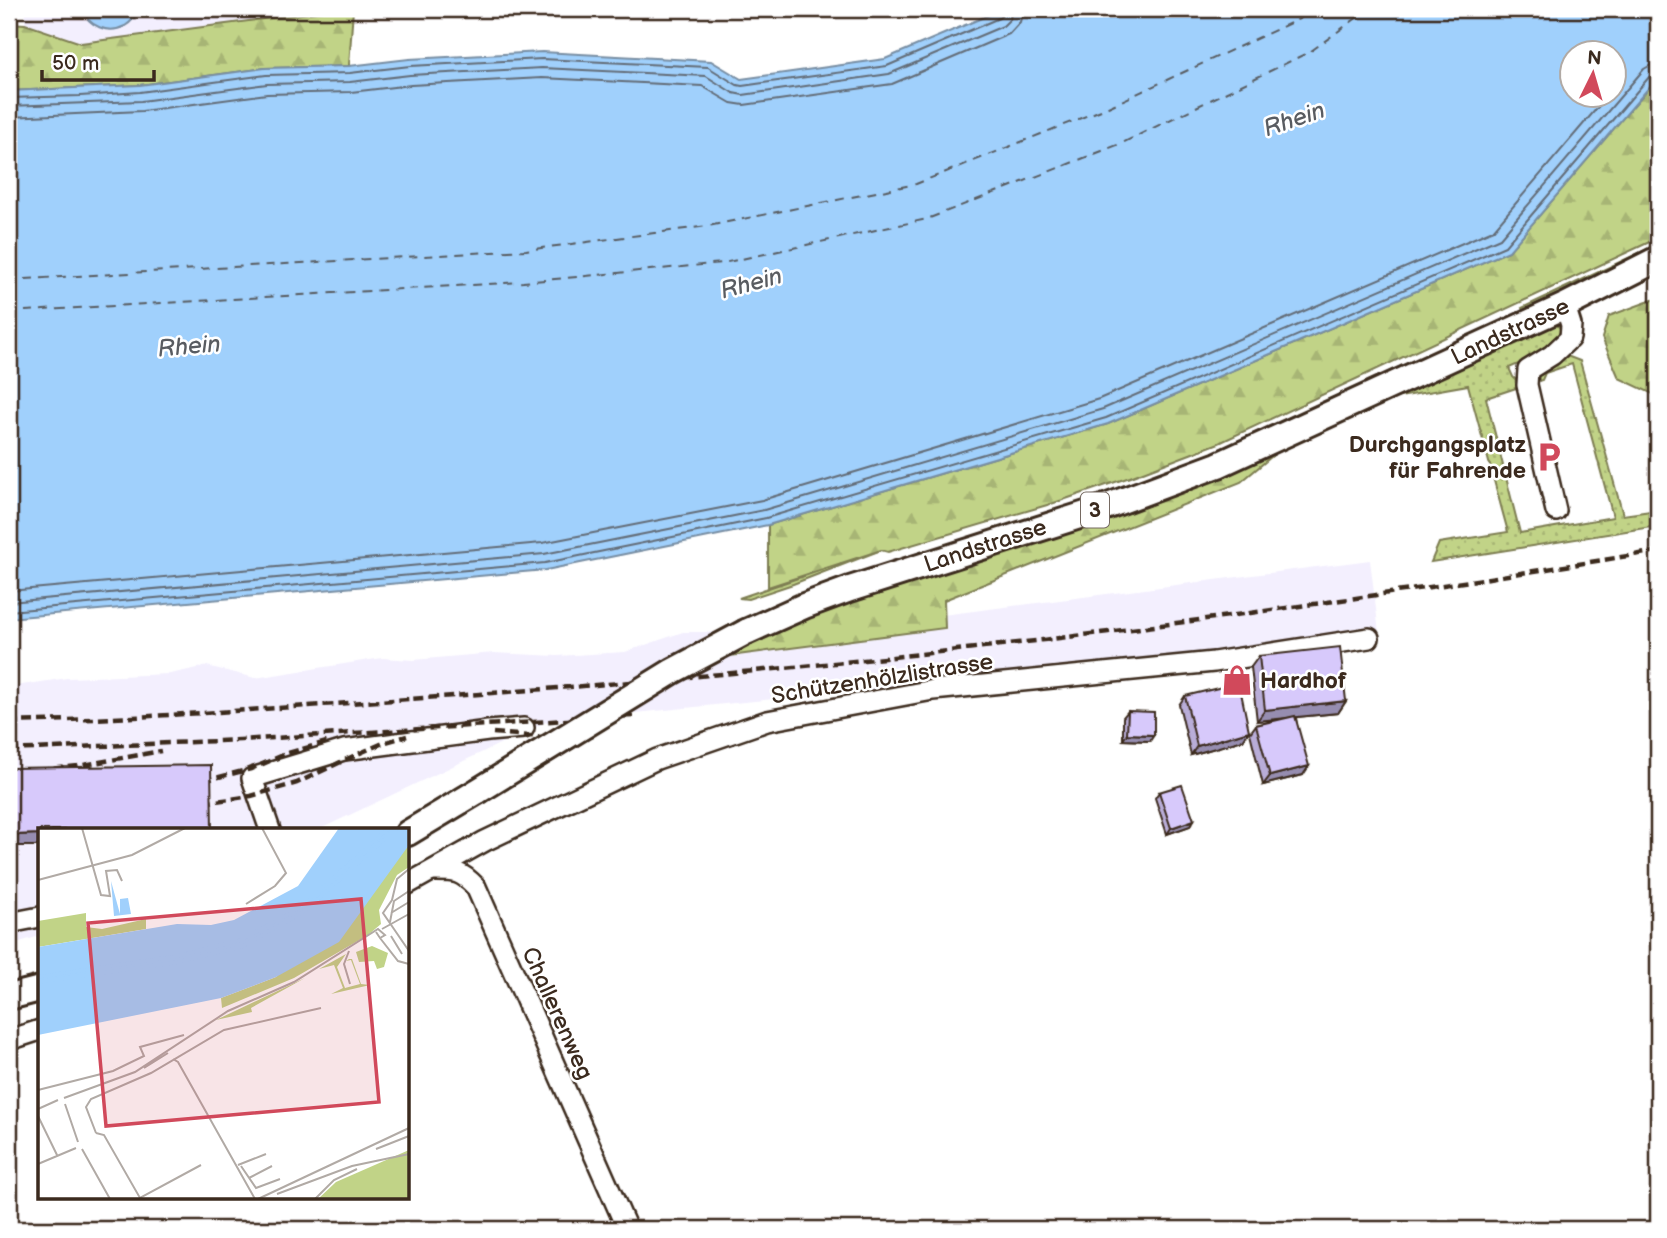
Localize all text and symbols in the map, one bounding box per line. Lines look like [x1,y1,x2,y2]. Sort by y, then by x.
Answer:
scale bar [42,38,154,82]
north arrow [1558,38,1628,108]
text: N [1586,46,1602,71]
text: 50 m [52,51,99,76]
water label: Rhein [1260,96,1329,143]
water label: Rhein [717,261,785,306]
street label: Landstrasse [1447,292,1574,372]
water label: Rhein [156,329,222,364]
place label: Durchgangsplatz für Fahrende [1349,431,1526,485]
parking icon: Durchgangsplatz für Fahrende [1532,440,1566,474]
road number: 3 [1081,492,1109,528]
street label: Landstrasse [920,513,1050,579]
street label: Schützenhölzlistrasse [769,648,995,710]
shop icon: Hardhof [1220,663,1254,697]
place label: Hardhof [1260,667,1347,695]
inset map [38,828,410,1200]
street label: Challerenweg [515,943,599,1084]

